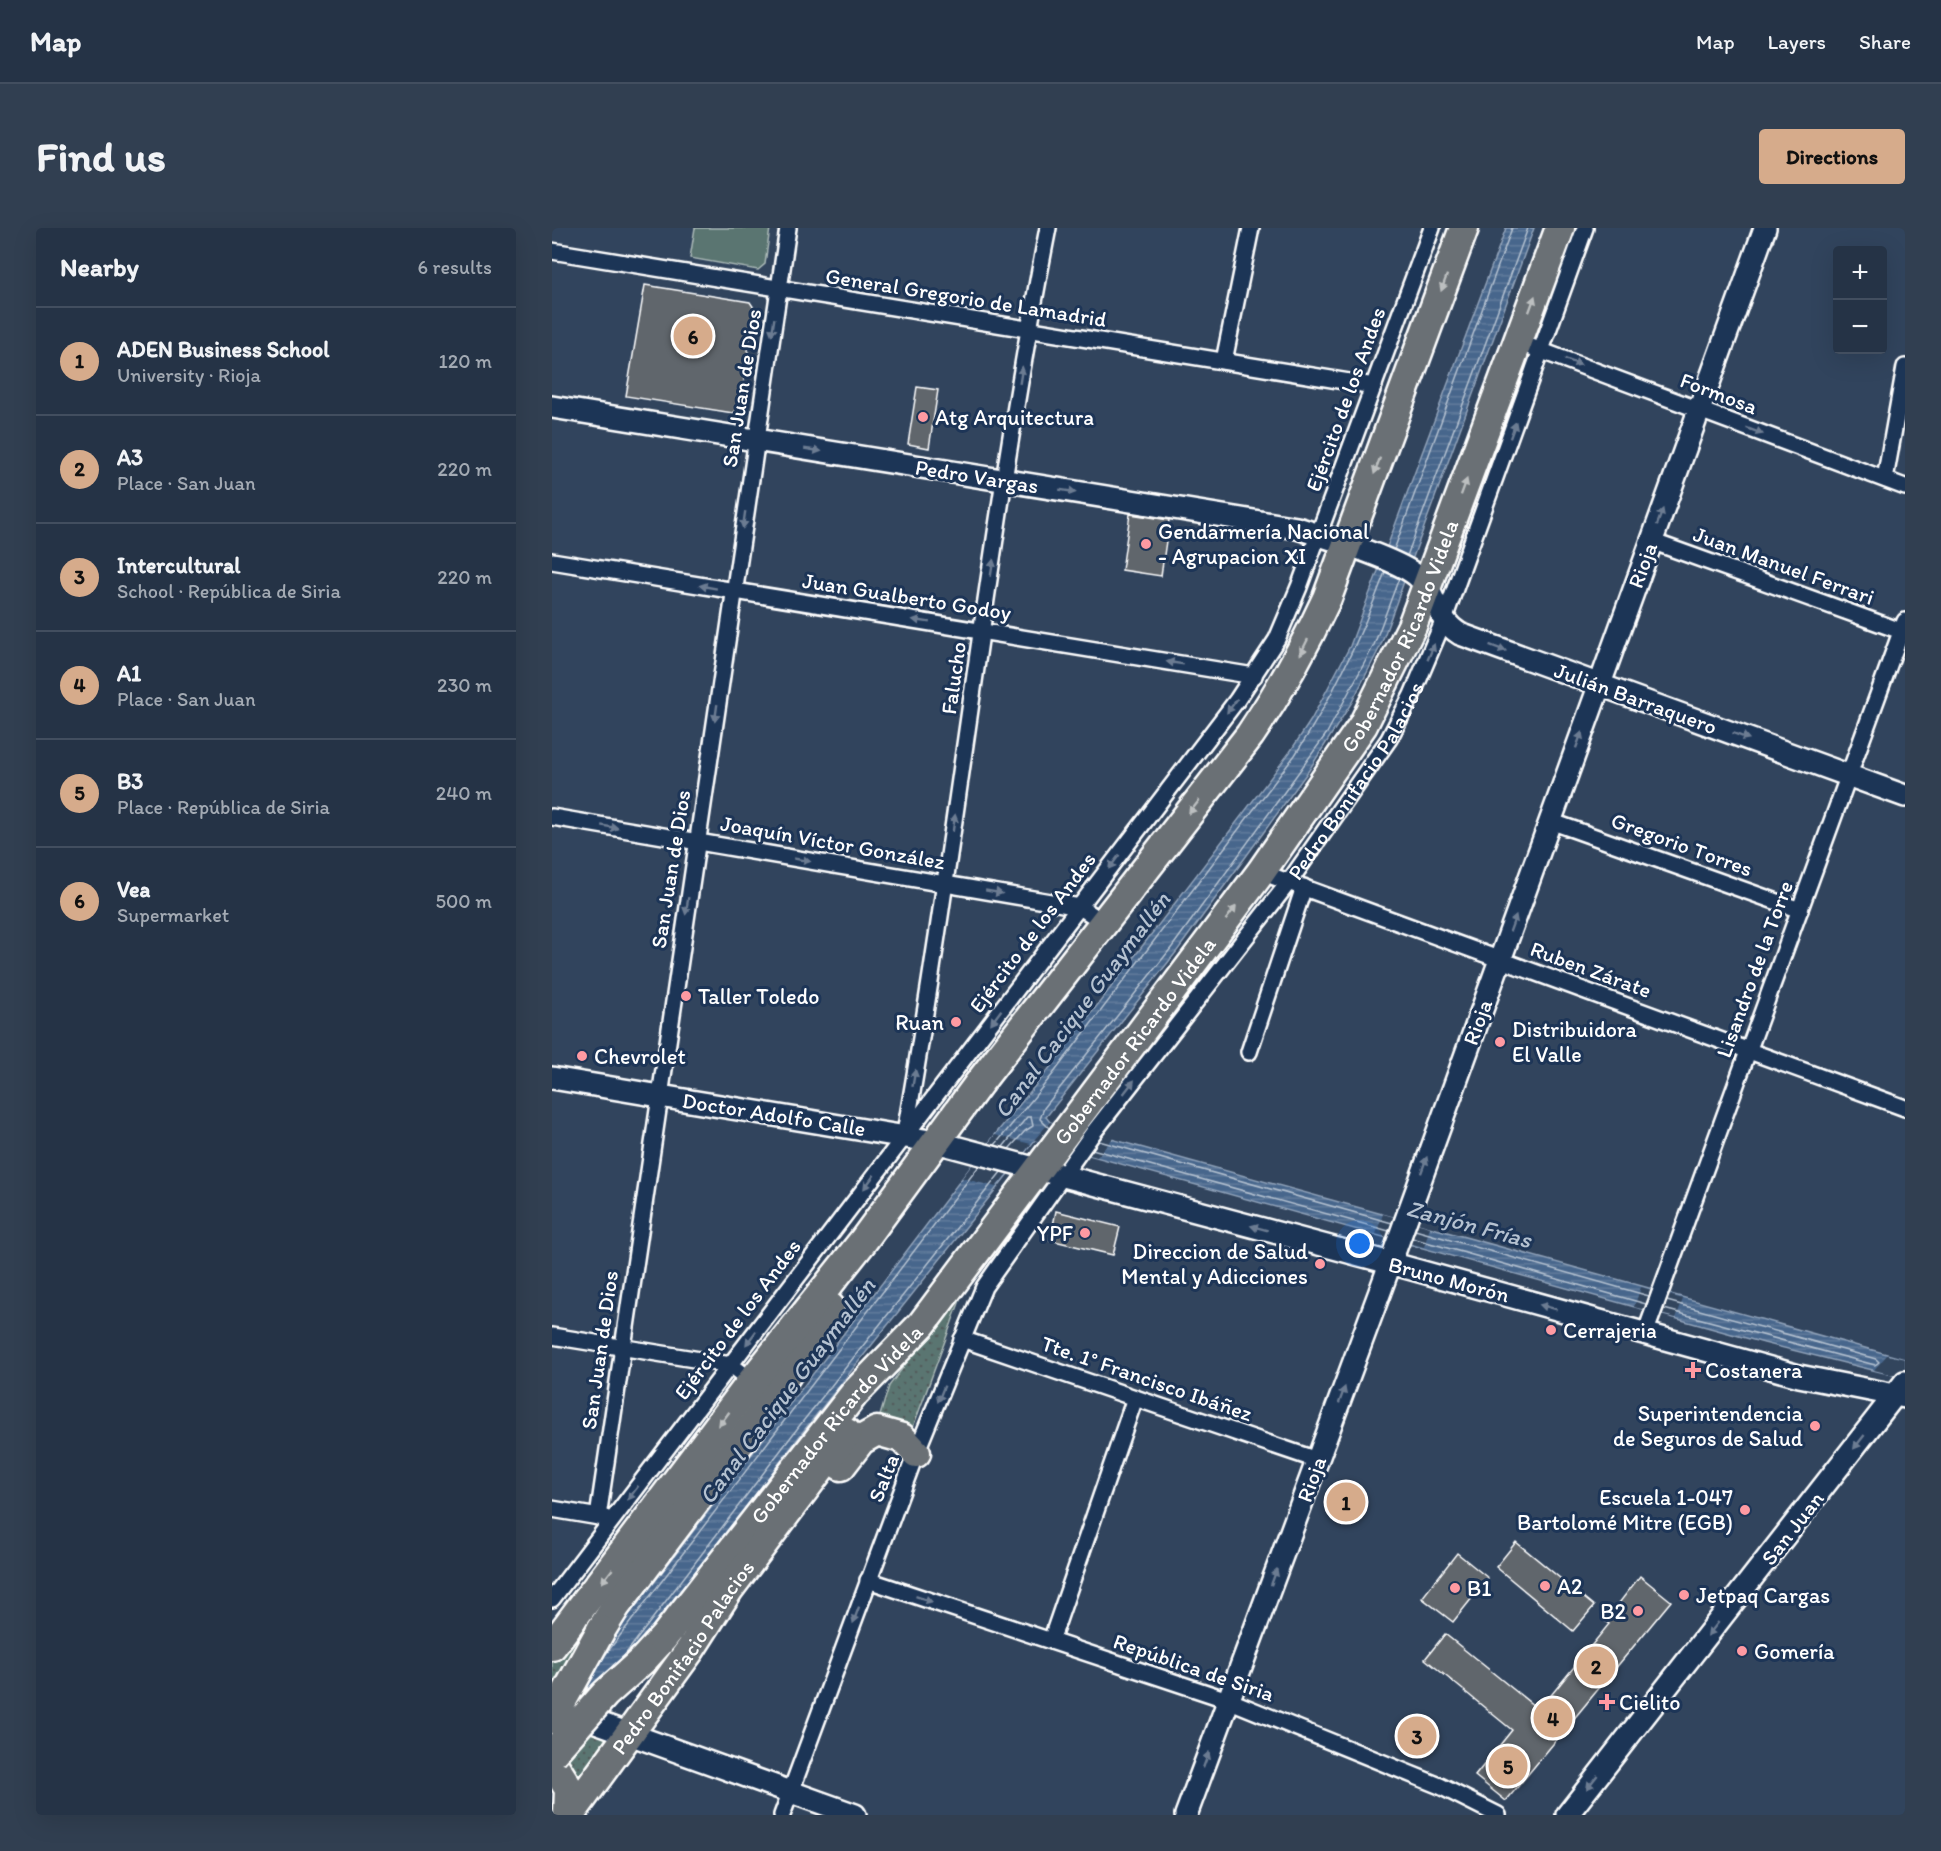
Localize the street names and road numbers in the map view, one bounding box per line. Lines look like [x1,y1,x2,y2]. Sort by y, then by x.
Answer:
street label: General Gregorio de Lamadrid [824,262,1109,333]
street label: Ejército de los Andes [1300,303,1391,495]
street label: San Juan de Dios [716,307,767,469]
street label: Formosa [1676,366,1762,421]
street label: Pedro Vargas [913,453,1041,500]
street label: Gobernador Ricardo Videla [1335,515,1465,758]
street label: Juan Manuel Ferrari [1690,520,1878,611]
street label: Rioja [1622,538,1663,592]
street label: Juan Gualberto Godoy [801,567,1014,626]
street label: Falucho [935,640,972,716]
street label: Julián Barraquero [1551,657,1721,740]
street label: Pedro Bonifacio Palacios [1282,678,1430,885]
street label: San Juan de Dios [645,788,696,950]
street label: Gregorio Torres [1608,806,1756,883]
street label: Joaquín Víctor González [719,809,947,876]
street label: Ejército de los Andes [963,847,1102,1018]
street label: Lisandro de la Torre [1710,877,1799,1061]
street label: Gobernador Ricardo Videla [1048,931,1222,1150]
street label: Ruben Zárate [1527,935,1655,1004]
street label: Rioja [1457,995,1498,1049]
street label: Doctor Adolfo Calle [680,1087,868,1142]
street label: Ejército de los Andes [668,1234,807,1405]
street label: Bruno Morón [1385,1250,1513,1309]
street label: San Juan de Dios [575,1269,624,1431]
street label: Gobernador Ricardo Videla [745,1318,929,1529]
street label: Tte. 1° Francisco Ibáñez [1038,1330,1256,1427]
street label: Salta [862,1450,905,1506]
street label: Rioja [1291,1452,1332,1506]
street label: San Juan [1755,1486,1830,1571]
street label: Pedro Bonifacio Palacios [606,1555,760,1760]
street label: República de Siria [1110,1627,1278,1708]

